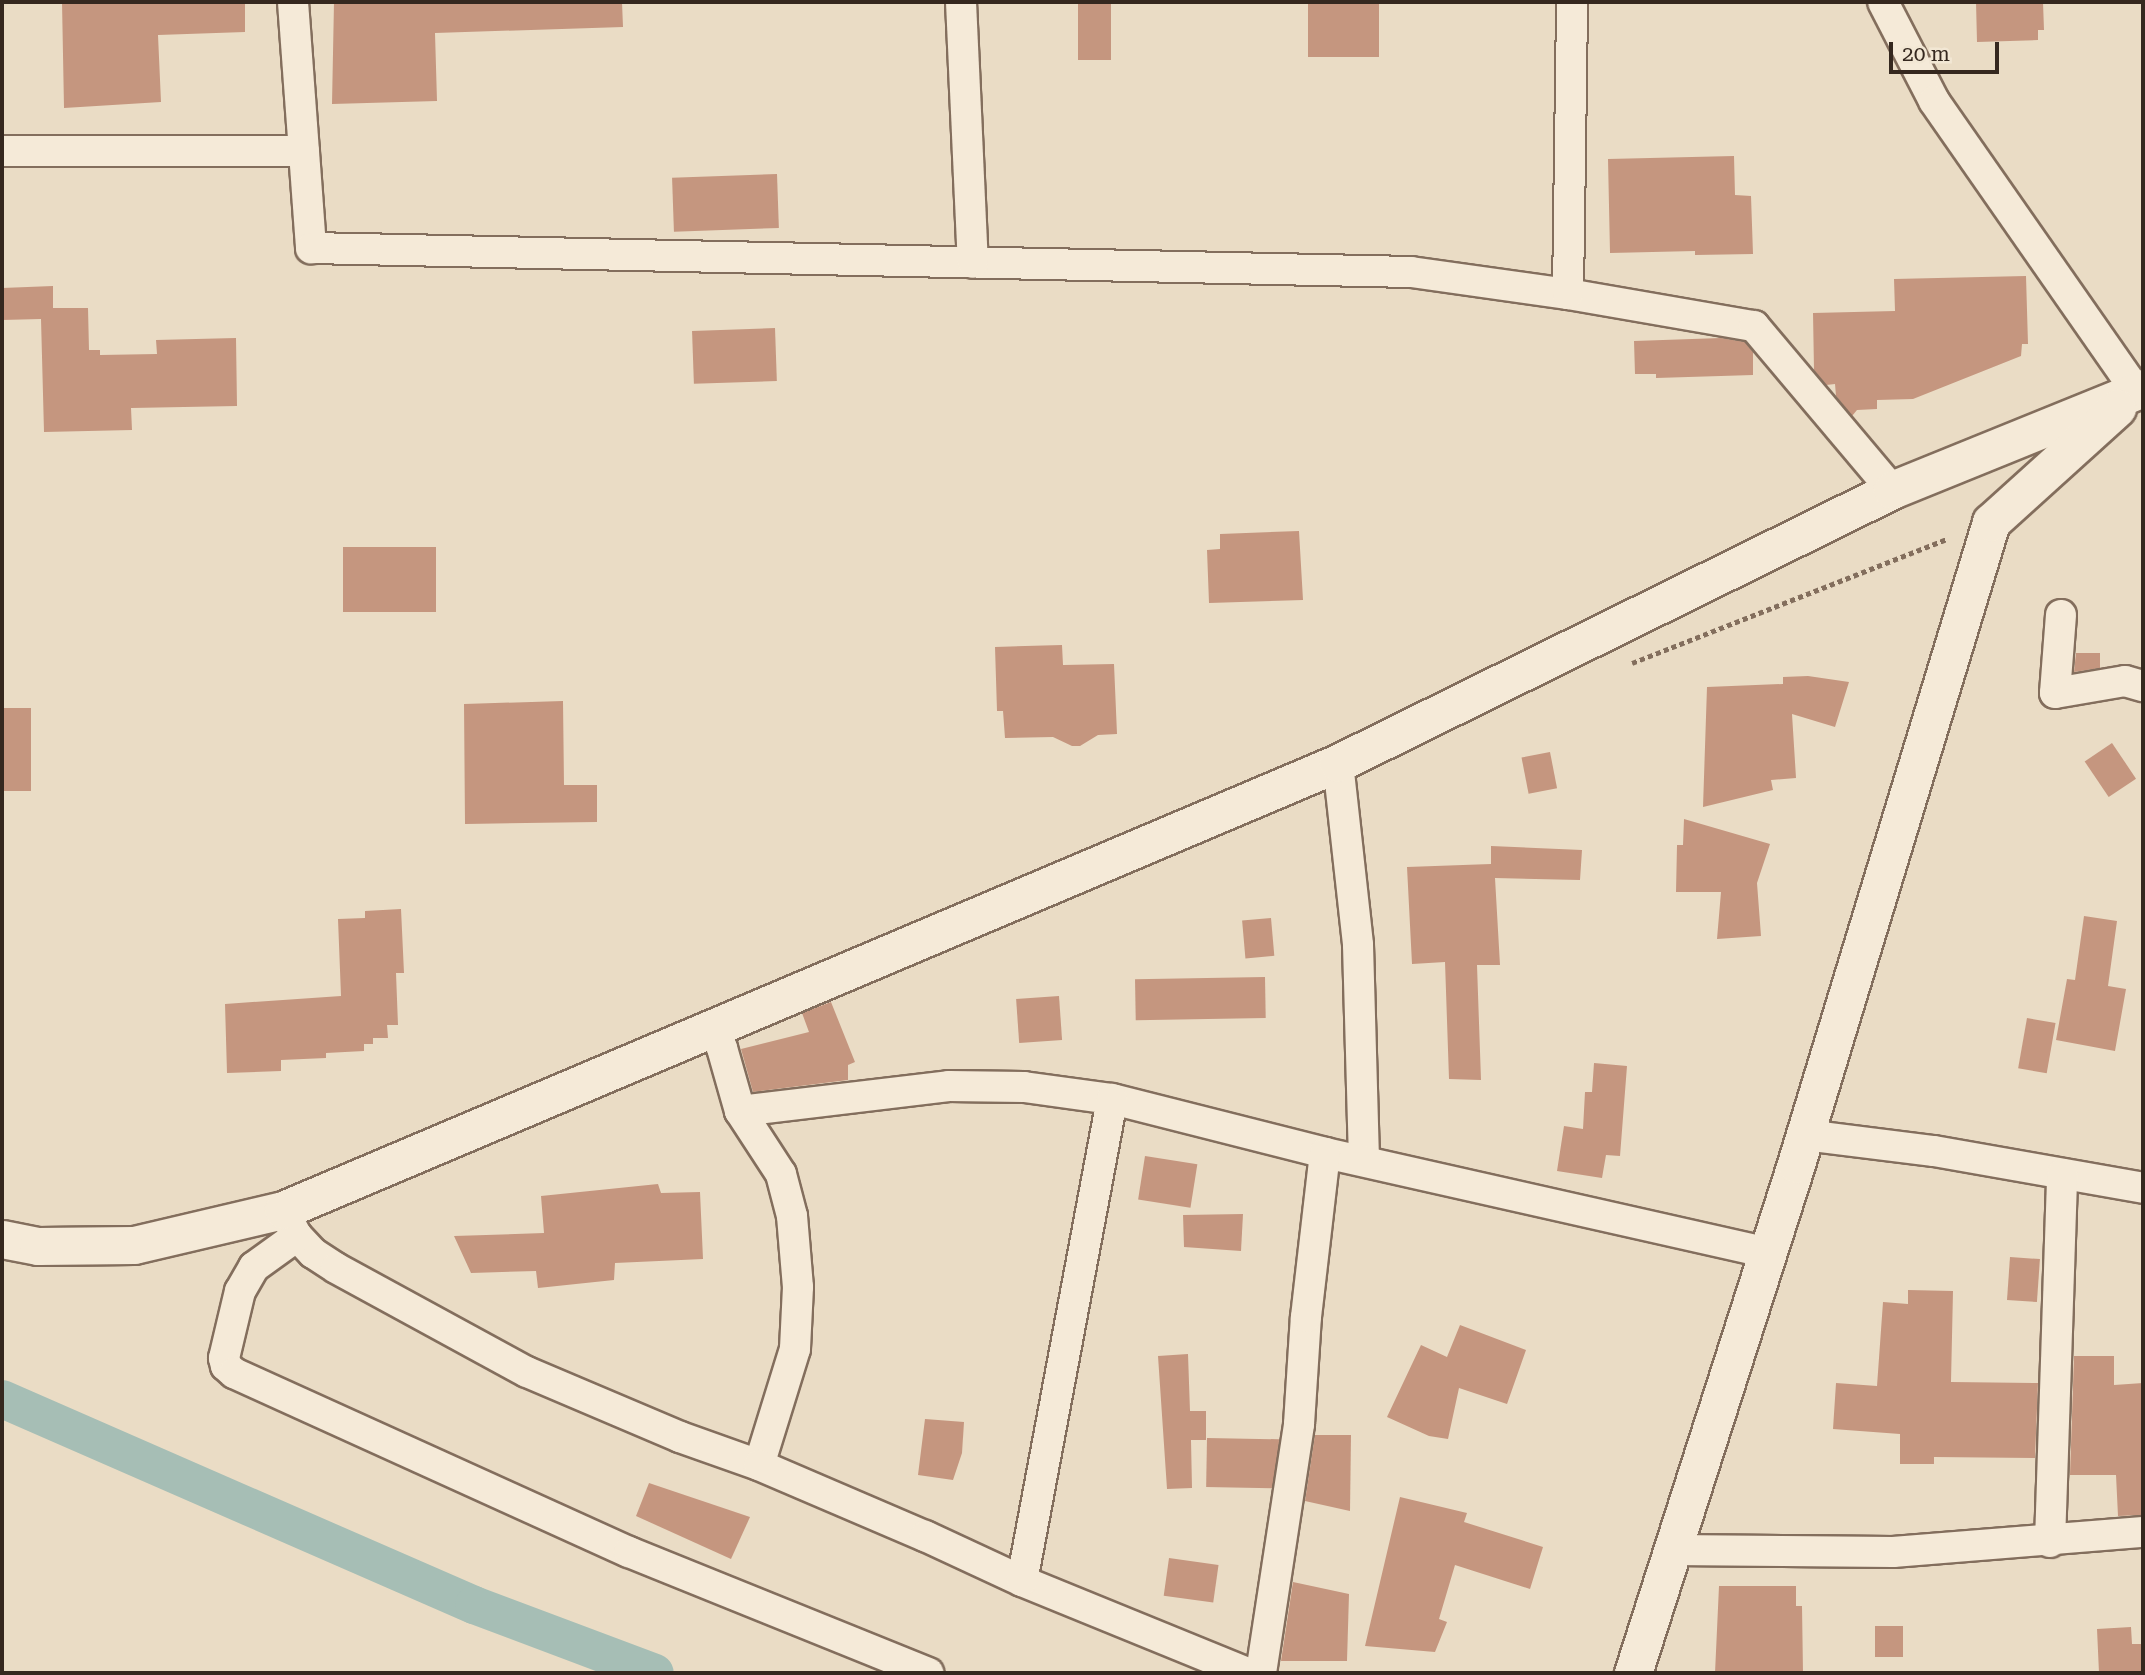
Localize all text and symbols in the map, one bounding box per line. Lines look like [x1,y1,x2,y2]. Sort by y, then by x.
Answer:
scale bar [1893,28,2003,72]
text: 20 m [1902,42,1950,66]

